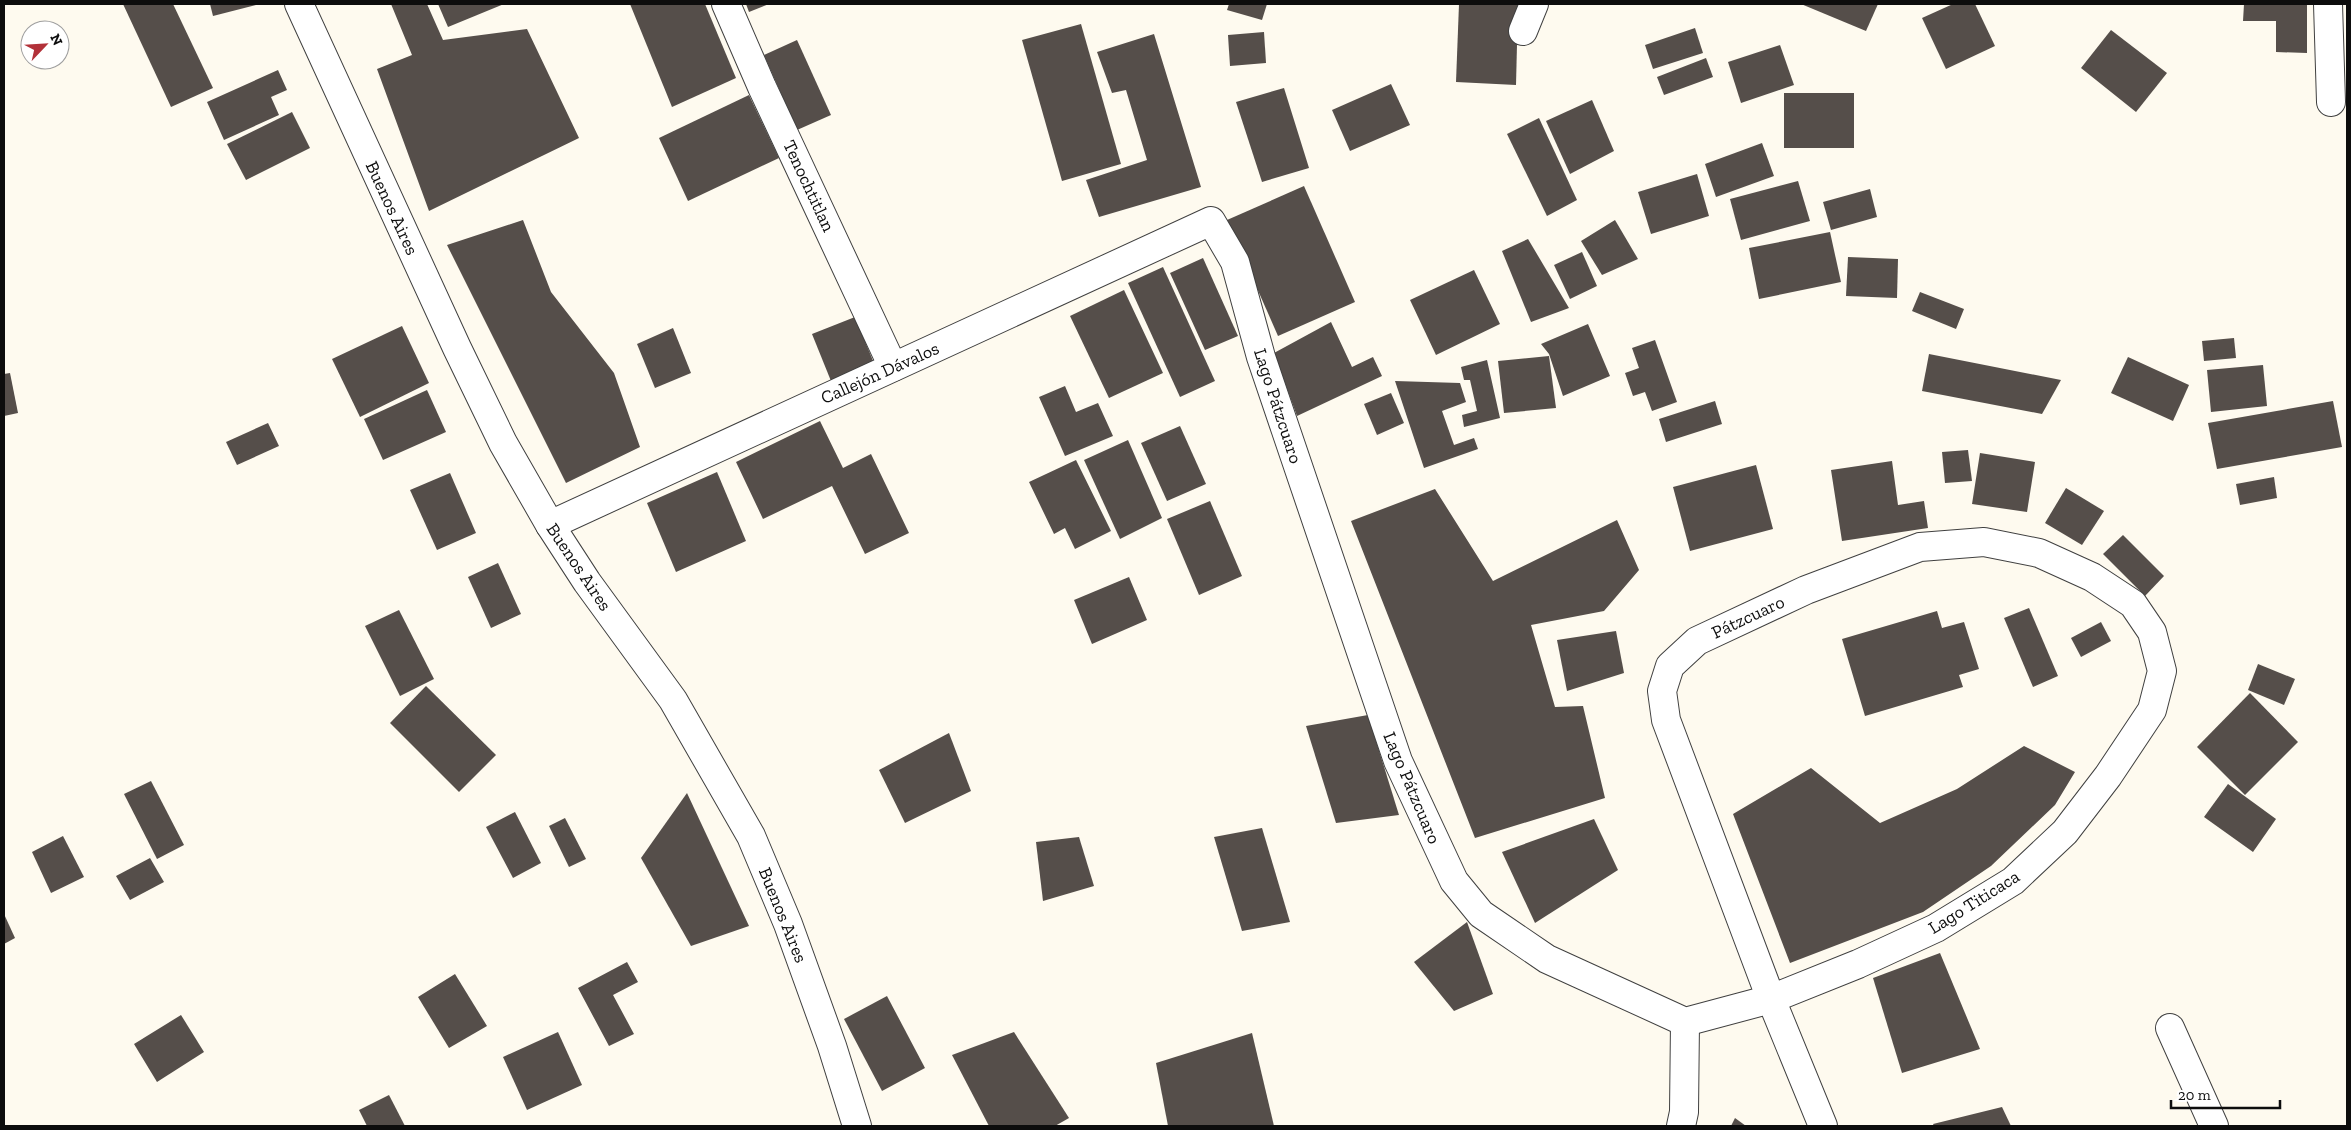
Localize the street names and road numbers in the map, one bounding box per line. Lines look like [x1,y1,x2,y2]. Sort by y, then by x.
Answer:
street label: Tenochtitlan [778,137,840,236]
street label: Buenos Aires [361,158,423,259]
street label: Callejón Dávalos [817,337,943,409]
street label: Lago Pátzcuaro [1249,346,1307,466]
street label: Buenos Aires [542,519,616,615]
street label: Pátzcuaro [1708,591,1788,643]
street label: Lago Pátzcuaro [1379,729,1445,847]
street label: Buenos Aires [754,864,812,966]
street label: Lago Titicaca [1924,865,2024,939]

